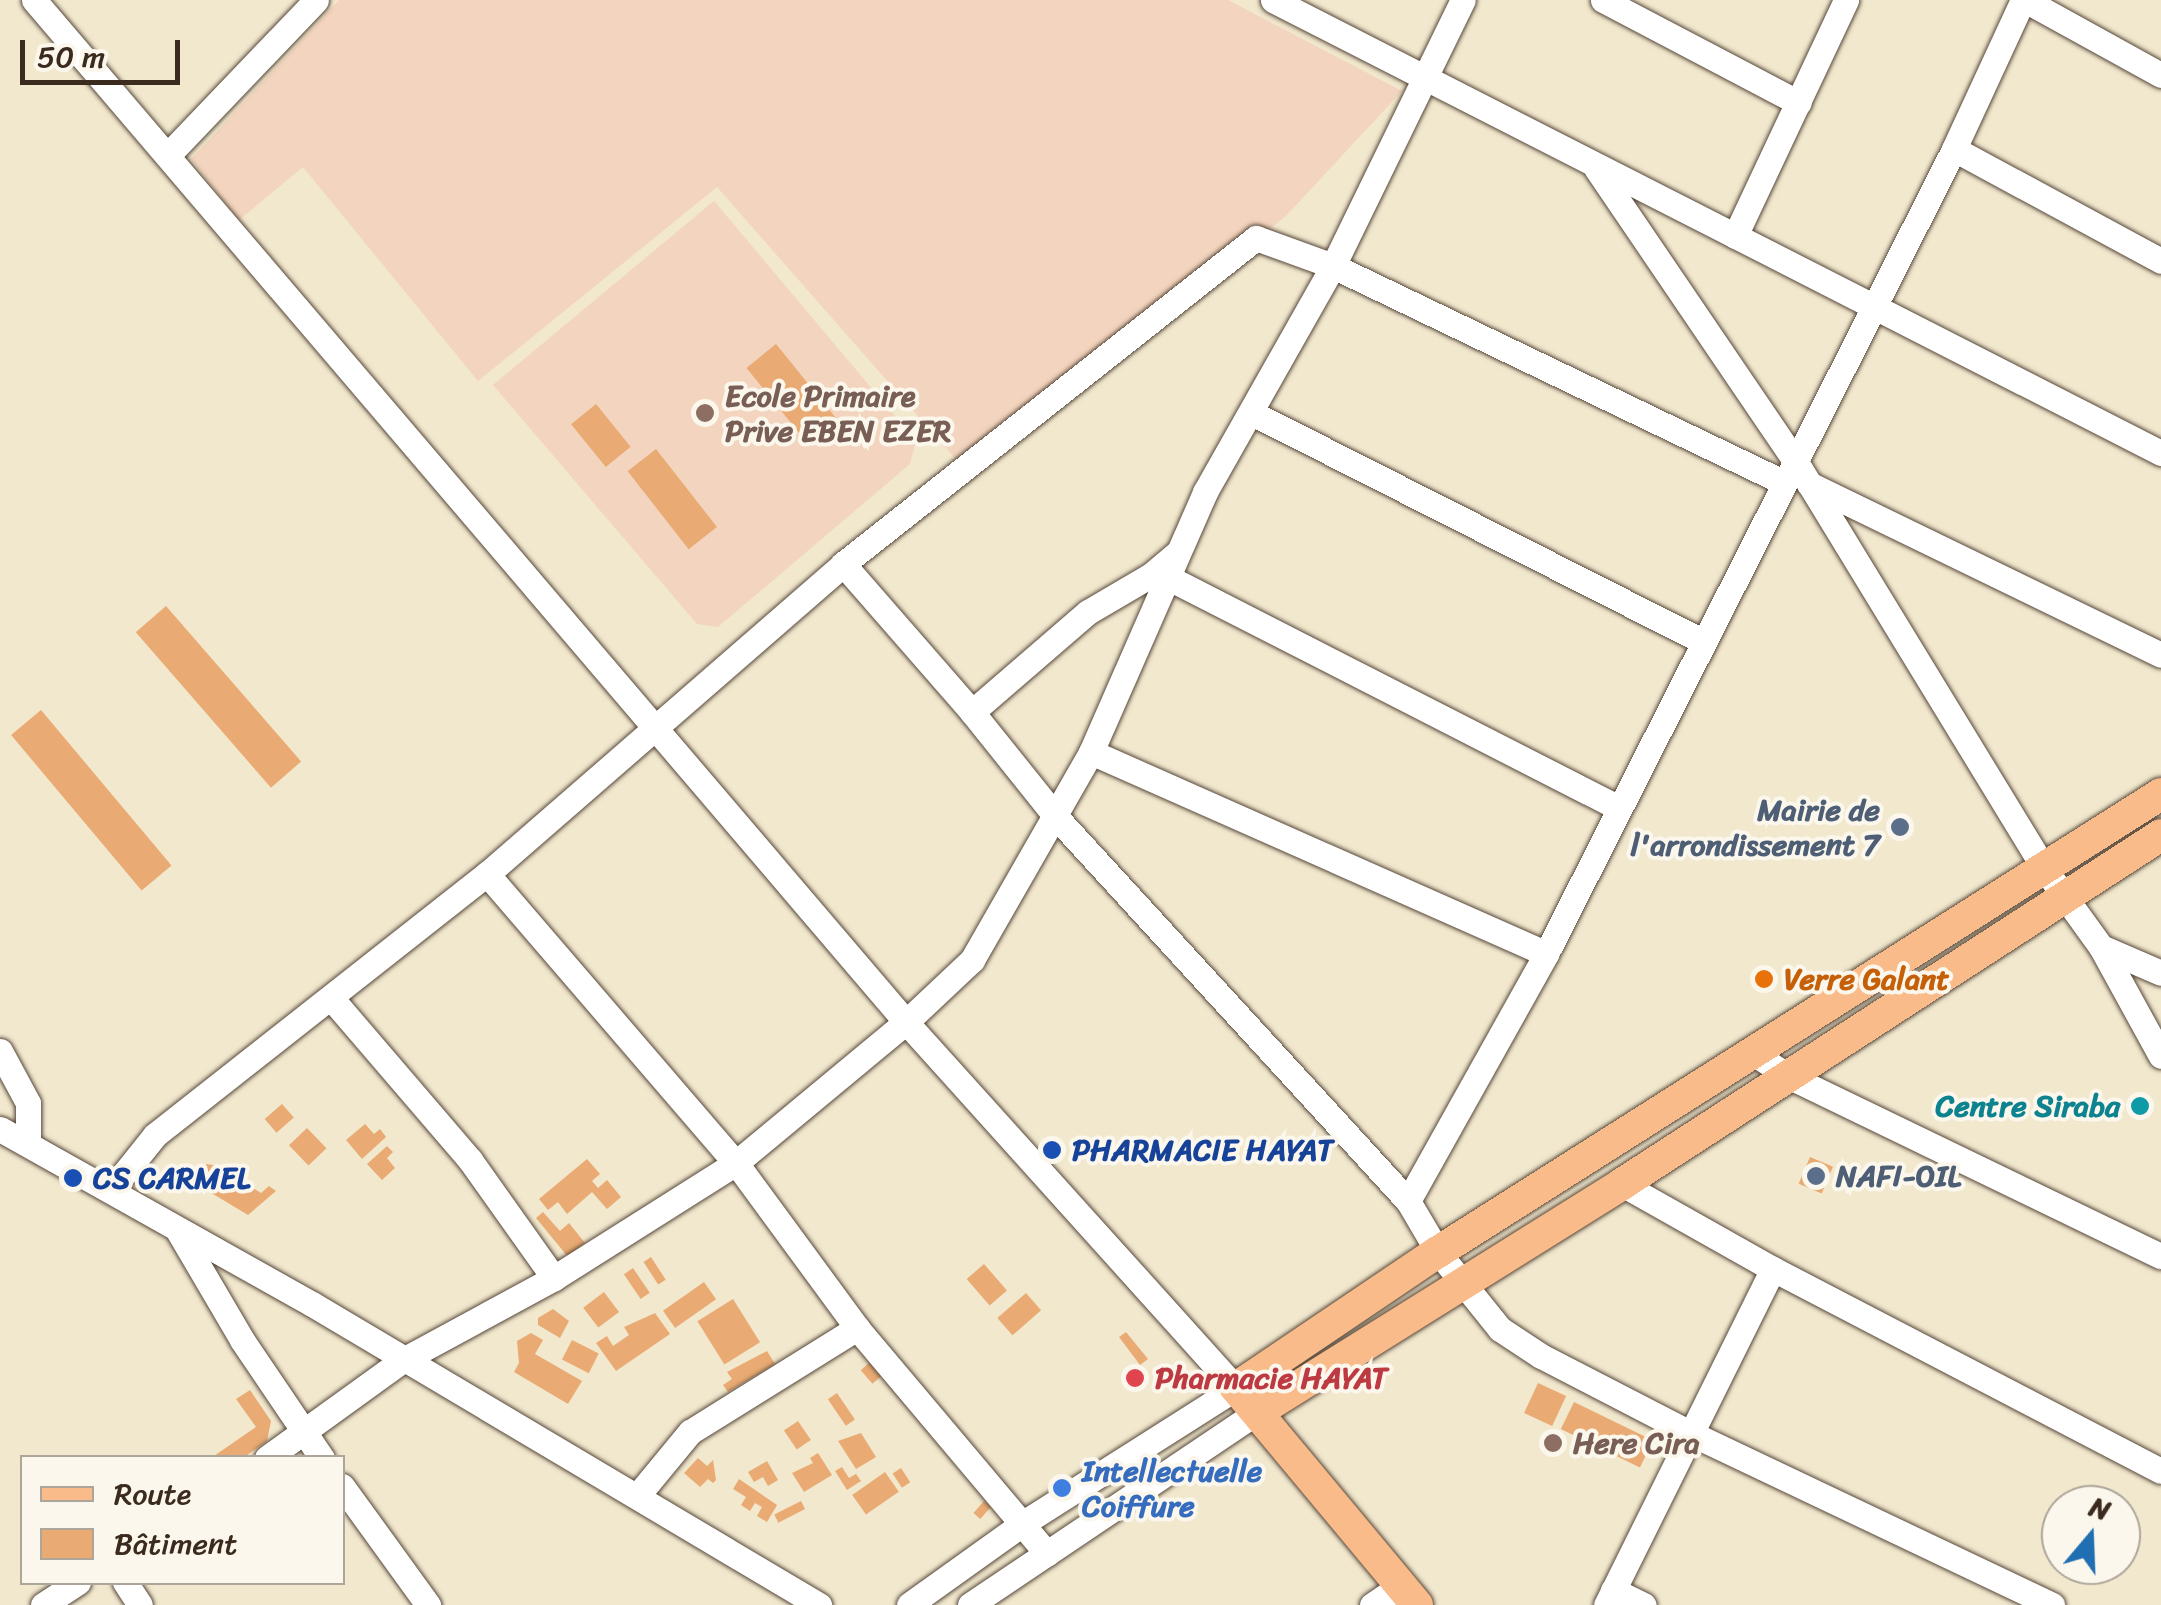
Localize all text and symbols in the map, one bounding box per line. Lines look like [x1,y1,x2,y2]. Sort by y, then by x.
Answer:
scale bar [25,20,185,82]
text: 50 m [37,30,105,84]
place label: Ecole Primaire Prive EBEN EZER [725,378,951,448]
marker: Ecole Primaire Prive EBEN EZER [694,402,716,424]
place label: Mairie de l'arrondissement 7 [1631,792,1880,862]
marker: Mairie de l'arrondissement 7 [1889,816,1911,838]
place label: Verre Galant [1784,961,1948,997]
marker: Verre Galant [1753,968,1775,990]
place label: Centre Siraba [1936,1088,2120,1124]
marker: Centre Siraba [2129,1095,2151,1117]
place label: PHARMACIE HAYAT [1072,1132,1332,1168]
marker: PHARMACIE HAYAT [1041,1139,1063,1161]
place label: NAFI-OIL [1836,1158,1961,1194]
place label: CS CARMEL [93,1160,250,1196]
marker: NAFI-OIL [1805,1165,1827,1187]
marker: CS CARMEL [62,1167,84,1189]
place label: Pharmacie HAYAT [1155,1360,1388,1396]
marker: Pharmacie HAYAT [1124,1367,1146,1389]
place label: Here Cira [1573,1425,1700,1461]
marker: Here Cira [1542,1432,1564,1454]
place label: Intellectuelle Coiffure [1082,1453,1262,1524]
legend [20,1455,345,1585]
text: Route [114,1467,191,1521]
marker: Intellectuelle Coiffure [1051,1477,1073,1499]
text: N [2083,1482,2117,1534]
north arrow [2041,1485,2141,1585]
text: Bâtiment [114,1517,237,1571]

